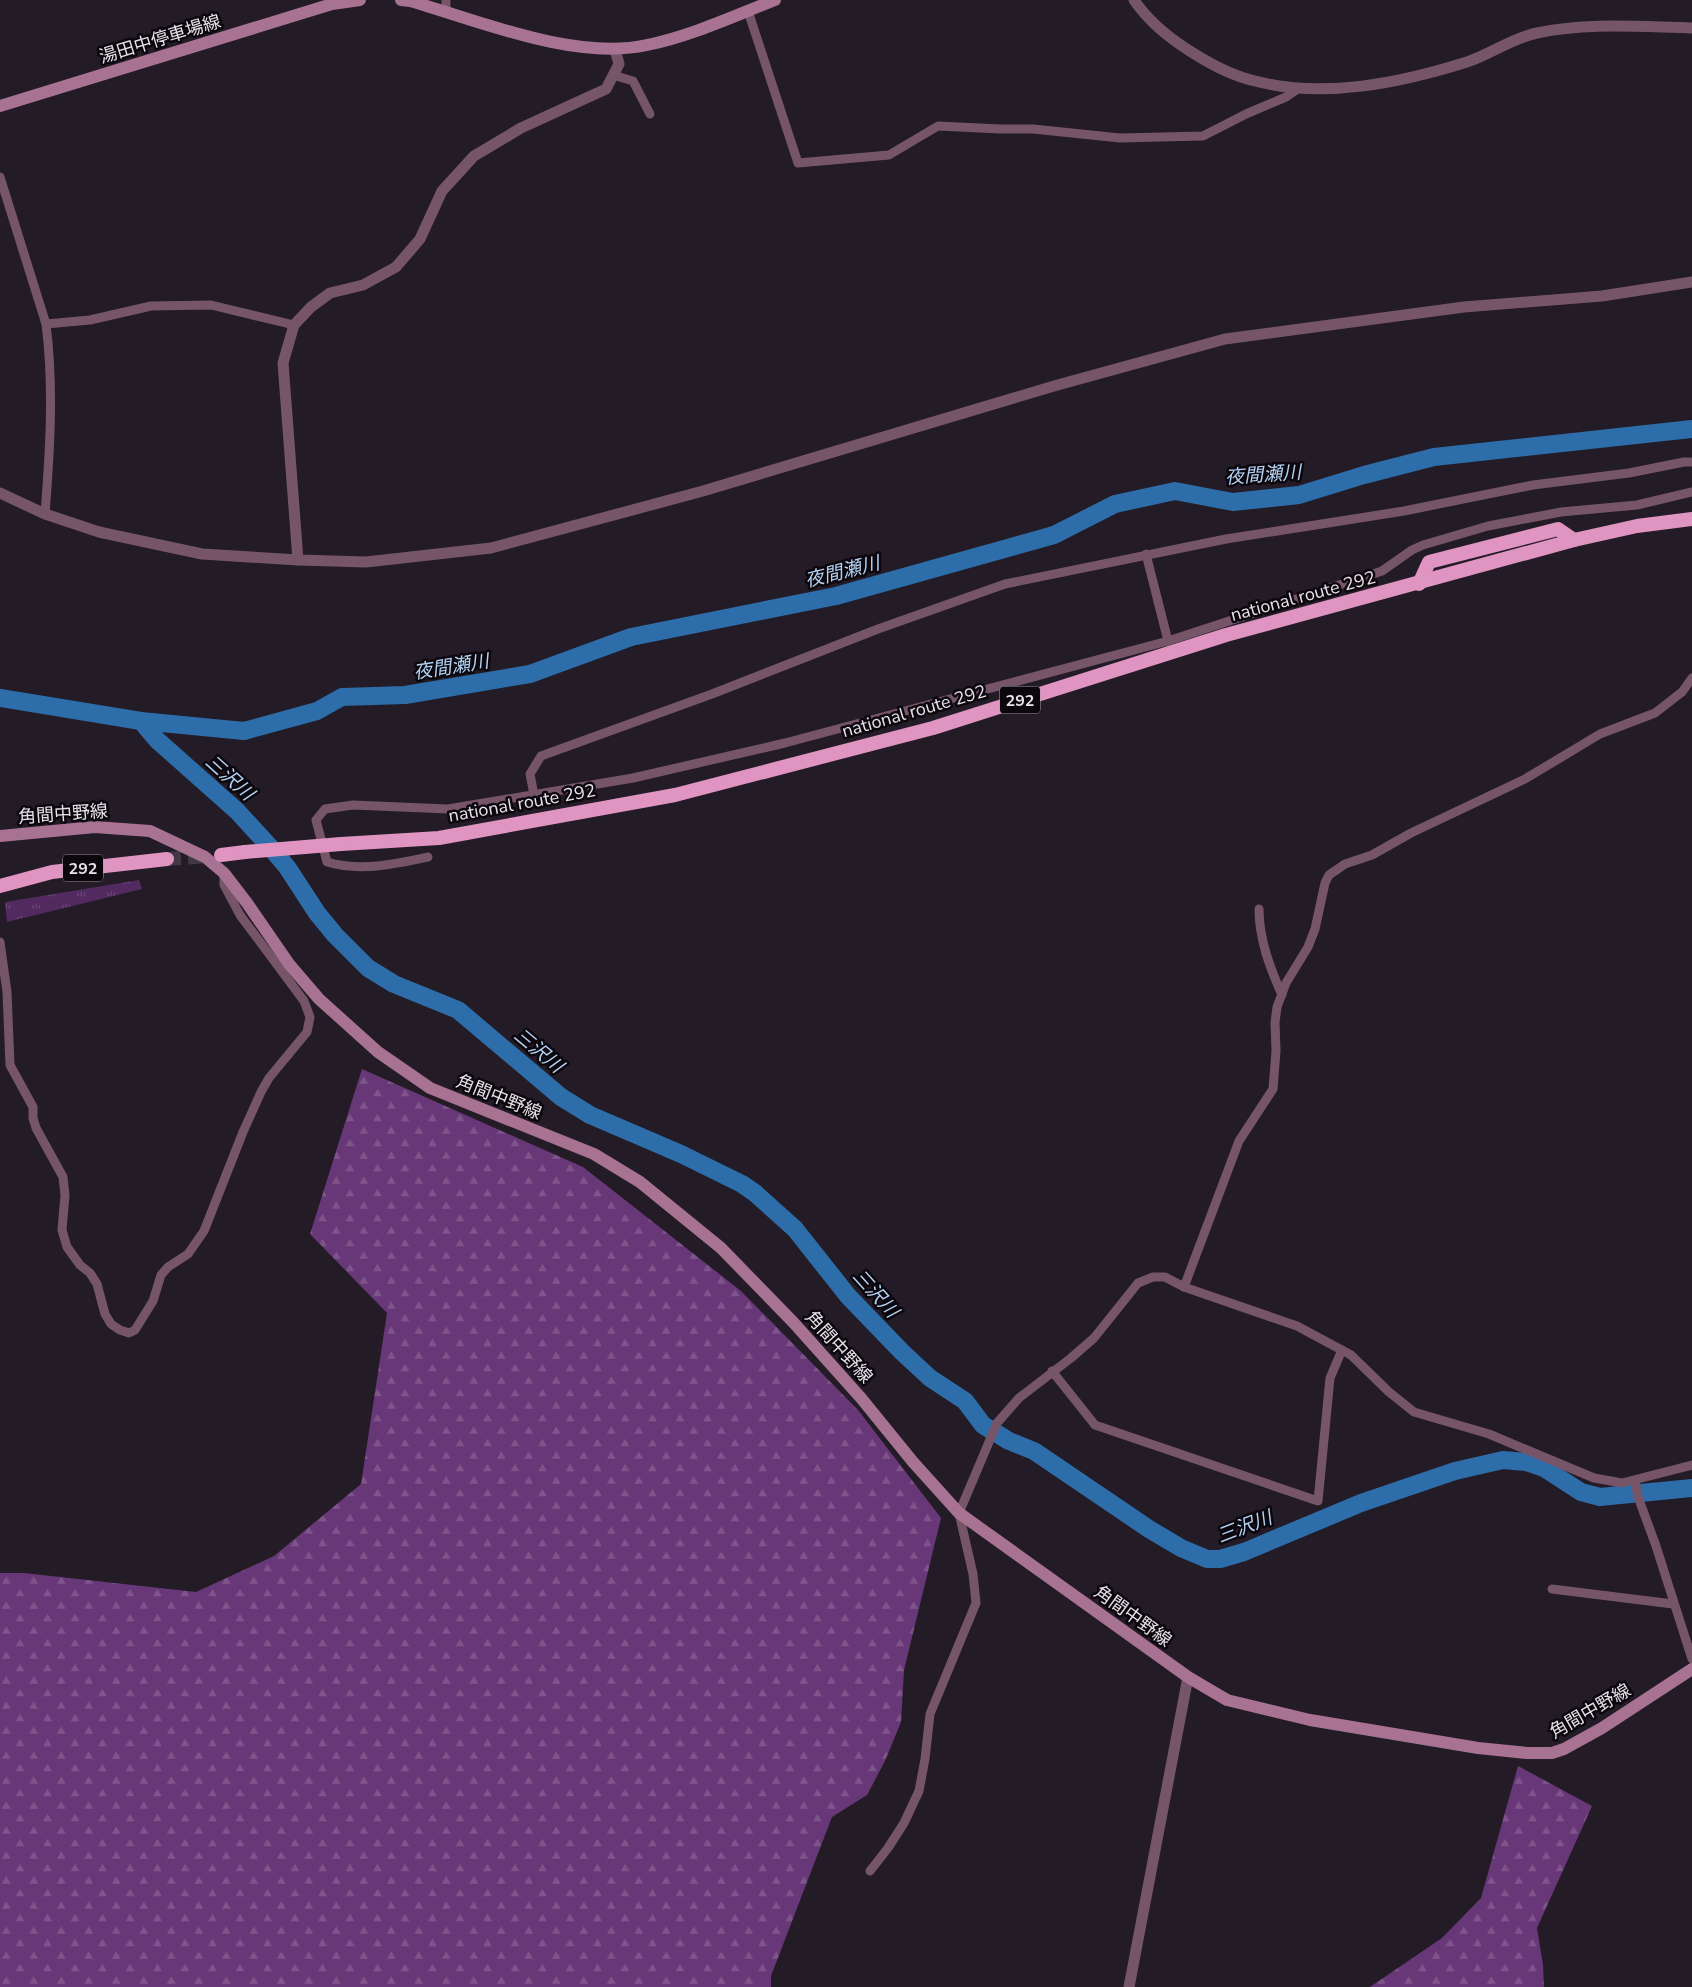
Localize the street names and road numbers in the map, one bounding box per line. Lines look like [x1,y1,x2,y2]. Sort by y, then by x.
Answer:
street label: 湯田中停車場線 [96,9,224,69]
street label: national route 292 [1228,565,1378,627]
street label: national route 292 [839,679,989,743]
road number: 292 [1000,686,1040,714]
street label: national route 292 [446,778,598,828]
street label: 角間中野線 [17,799,109,829]
road number: 292 [63,854,103,881]
street label: 角間中野線 [453,1069,545,1125]
street label: 角間中野線 [800,1306,878,1388]
street label: 角間中野線 [1090,1580,1176,1652]
street label: 角間中野線 [1545,1678,1635,1744]

